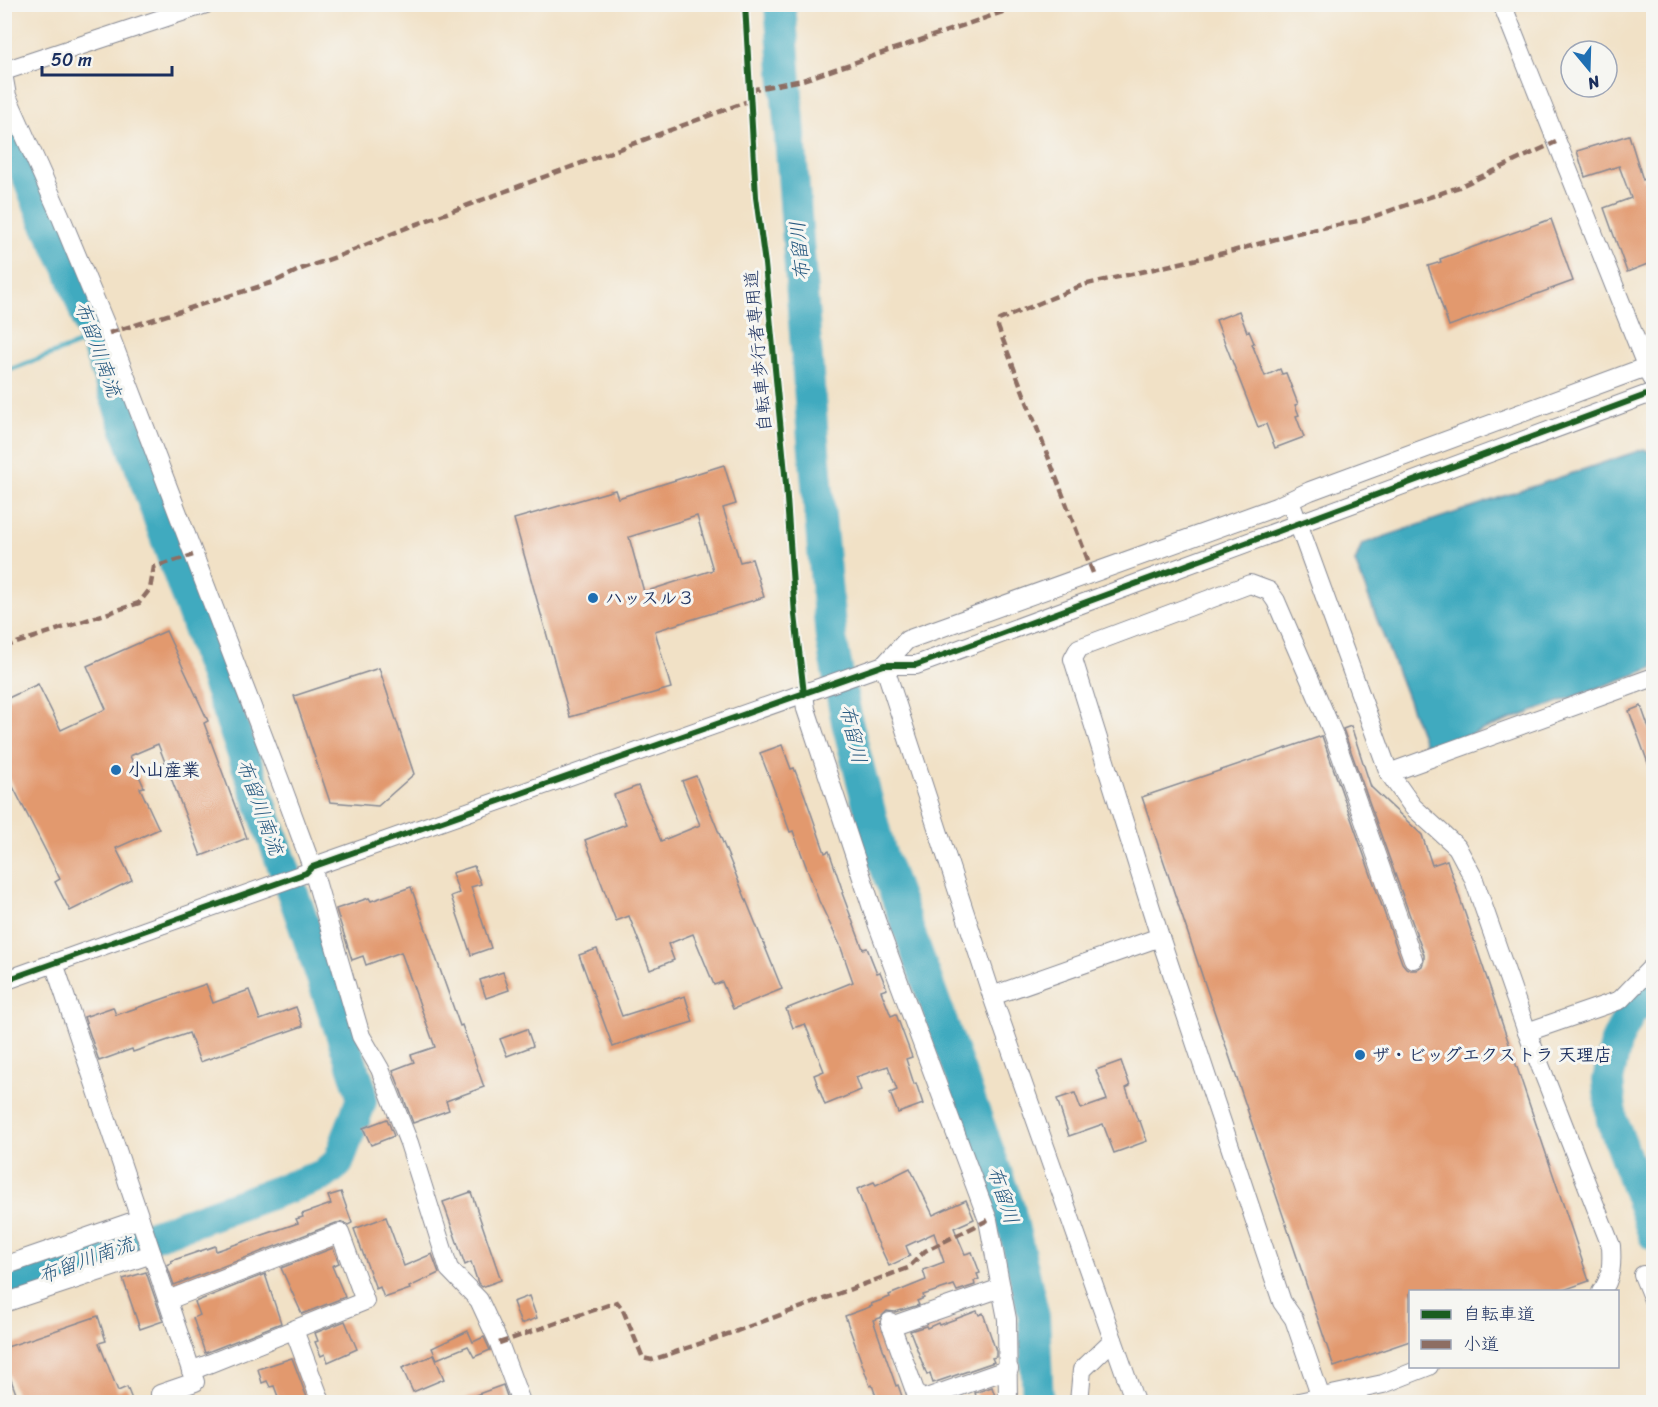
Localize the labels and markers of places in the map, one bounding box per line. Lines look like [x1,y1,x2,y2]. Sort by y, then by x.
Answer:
place label: ハッスル３ [605,582,695,614]
marker: ハッスル３ [586,591,600,605]
place label: 小山産業 [128,754,200,786]
marker: 小山産業 [109,763,123,777]
place label: ザ・ビッグエクストラ 天理店 [1372,1039,1612,1071]
marker: ザ・ビッグエクストラ 天理店 [1353,1048,1367,1062]

